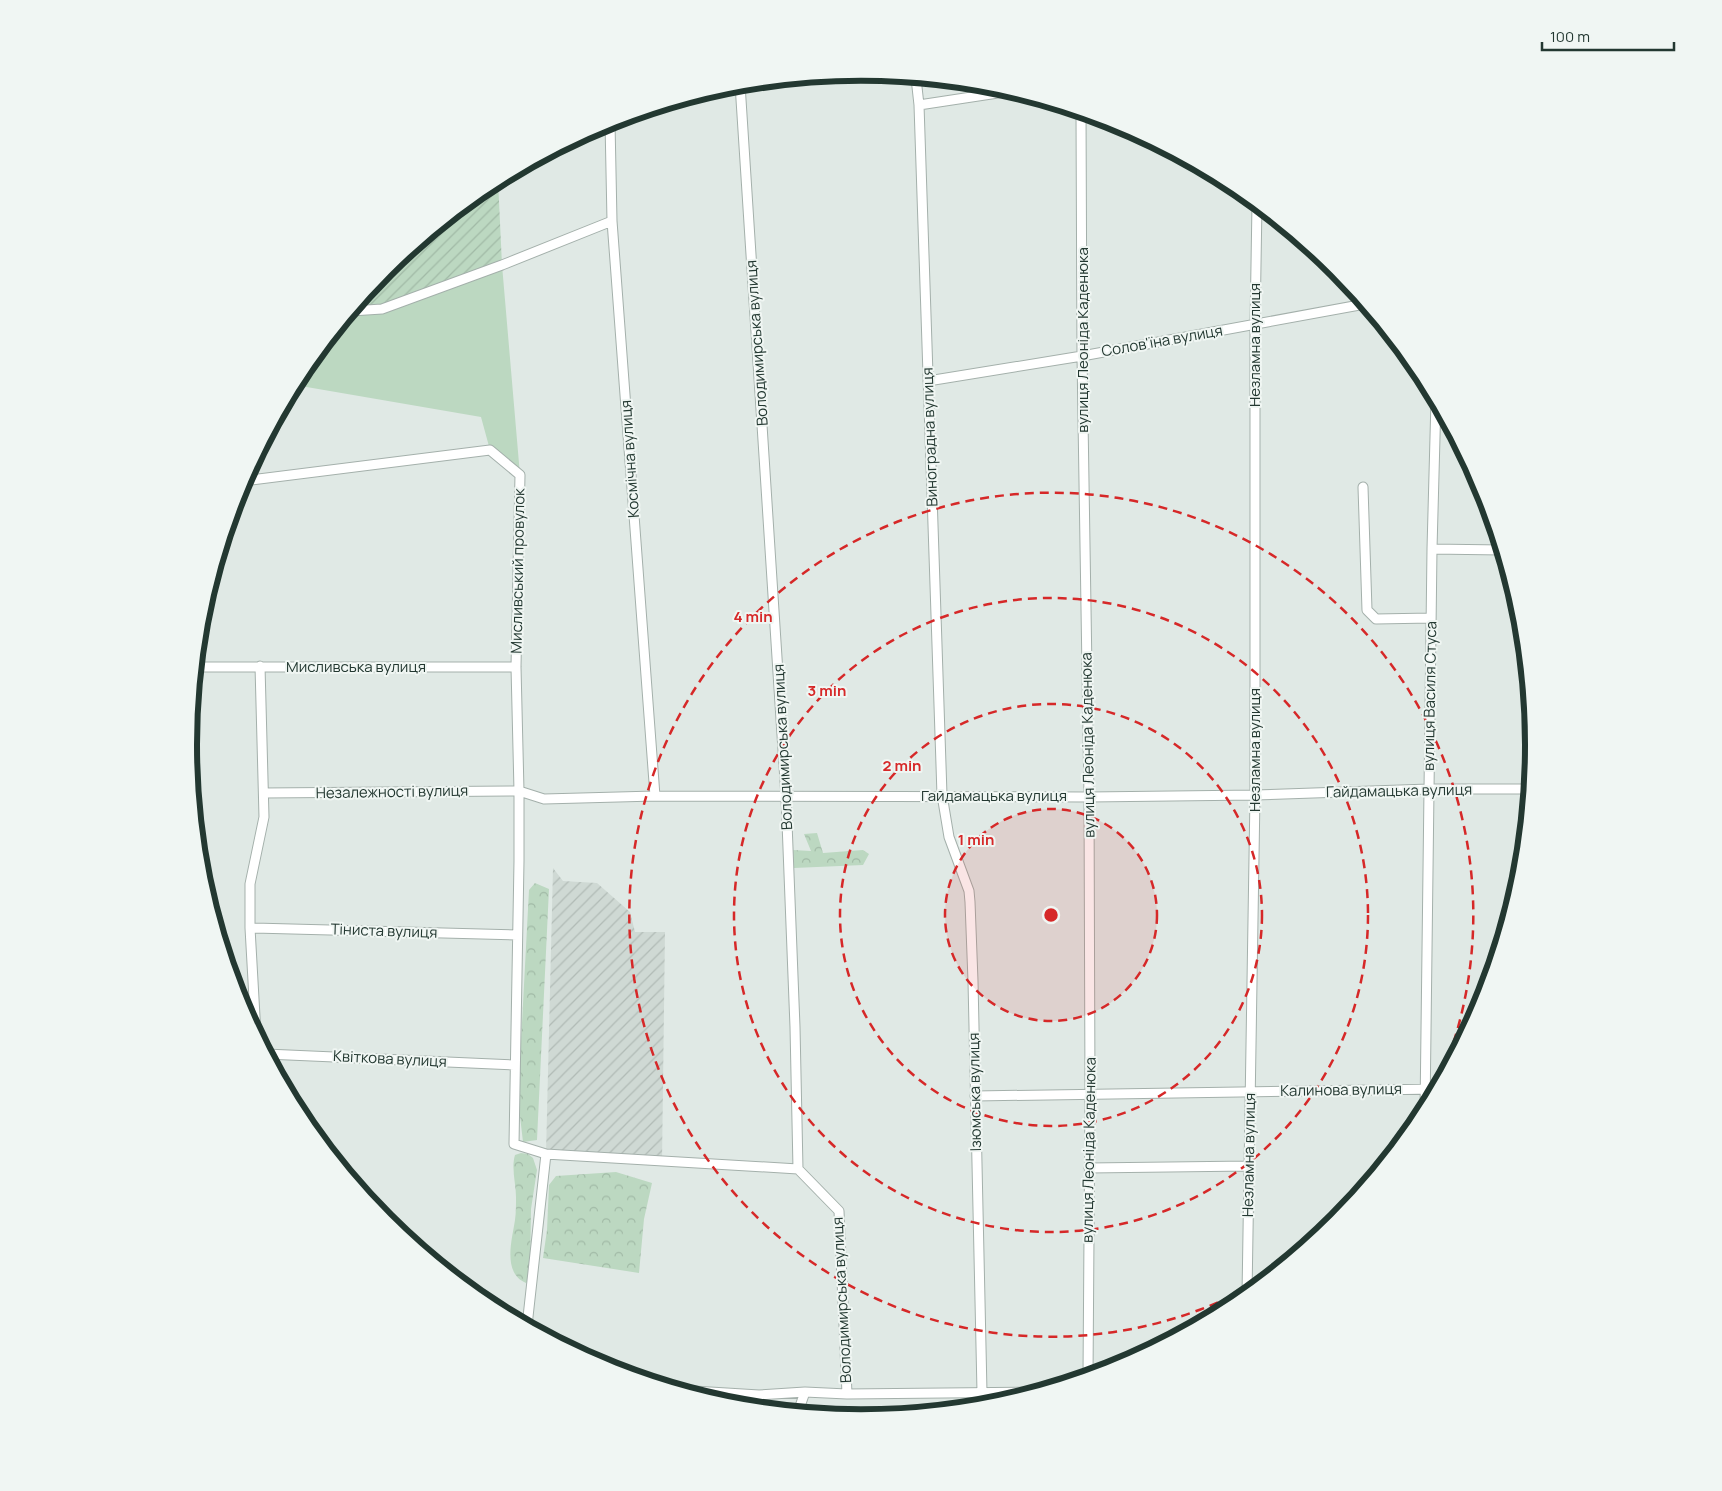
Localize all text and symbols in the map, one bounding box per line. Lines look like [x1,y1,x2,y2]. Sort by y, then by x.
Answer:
scale bar [1542,20,1674,52]
text: 100 m [1550,26,1590,47]
street label: вулиця Леоніда Каденюка [1072,247,1093,433]
street label: Володимирська вулиця [740,259,773,427]
street label: Незламна вулиця [1244,283,1265,407]
street label: Солов'їна вулиця [1100,319,1224,362]
street label: Виноградна вулиця [917,367,942,507]
street label: Космічна вулиця [615,399,644,519]
street label: Мисливський провулок [506,488,529,654]
text: 4 min [733,606,773,627]
street label: вулиця Василя Стуса [1418,621,1441,771]
street label: вулиця Леоніда Каденюка [1075,652,1100,838]
street label: Мисливська вулиця [286,656,426,677]
street label: Володимирська вулиця [768,663,797,831]
text: 3 min [808,680,846,701]
street label: Незламна вулиця [1244,688,1265,812]
text: 2 min [882,755,922,776]
street label: Гайдамацька вулиця [1326,779,1472,802]
street label: Незалежності вулиця [316,780,468,803]
street label: Гайдамацька вулиця [921,785,1067,806]
text: 1 min [958,829,994,850]
centre of rings [1042,906,1060,924]
street label: Тіниста вулиця [330,918,438,943]
street label: Ізюмська вулиця [963,1032,986,1152]
street label: Квіткова вулиця [333,1045,447,1072]
street label: вулиця Леоніда Каденюка [1076,1057,1101,1243]
street label: Калинова вулиця [1280,1078,1402,1101]
street label: Незламна вулиця [1237,1093,1260,1217]
street label: Володимирська вулиця [827,1216,856,1384]

